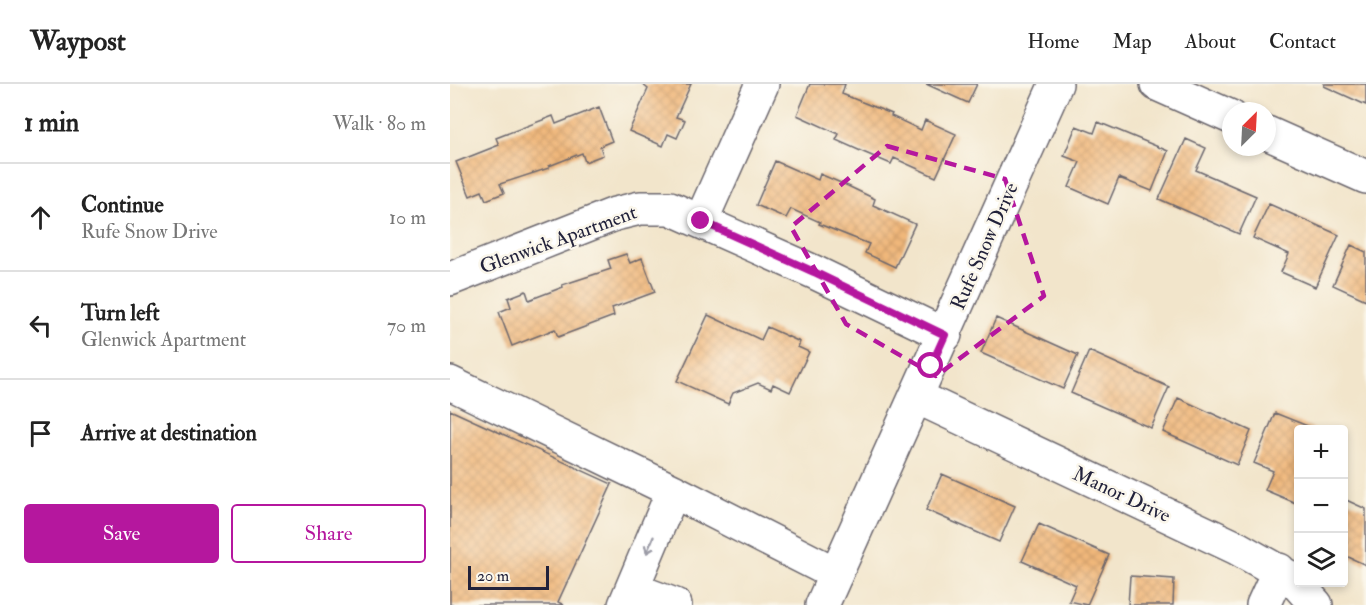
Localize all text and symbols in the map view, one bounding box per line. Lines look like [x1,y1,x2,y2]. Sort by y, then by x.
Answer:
text: Waypost [30,24,126,59]
text: Home [1027,28,1079,55]
text: Map [1112,28,1152,55]
text: About [1185,28,1236,55]
text: Contact [1269,28,1336,55]
north arrow [1222,102,1276,156]
text: 1 min [24,107,79,139]
text: Walk · 80 m [333,111,426,136]
street label: Rufe Snow Drive [945,179,1024,314]
text: Continue [81,191,164,219]
street label: Glenwick Apartment [476,199,641,280]
icon: ahead [24,201,57,234]
text: 10 m [389,205,426,230]
route end [687,207,713,233]
text: Rufe Snow Drive [81,219,218,244]
text: Turn left [81,299,160,327]
icon: left [24,309,57,342]
text: 70 m [387,313,426,338]
text: Glenwick Apartment [81,327,246,352]
route start [917,352,943,378]
icon: arrive [24,417,57,450]
text: Arrive at destination [81,419,257,447]
map controls [1294,425,1348,587]
button: + [1294,425,1348,479]
street label: Manor Drive [1069,461,1175,528]
button: − [1294,479,1348,533]
button: Save [24,504,219,563]
button: Share [231,504,426,563]
button: layers [1294,533,1348,587]
one-way arrow [644,536,655,554]
scale bar [468,563,549,590]
text: 20 m [477,566,509,586]

